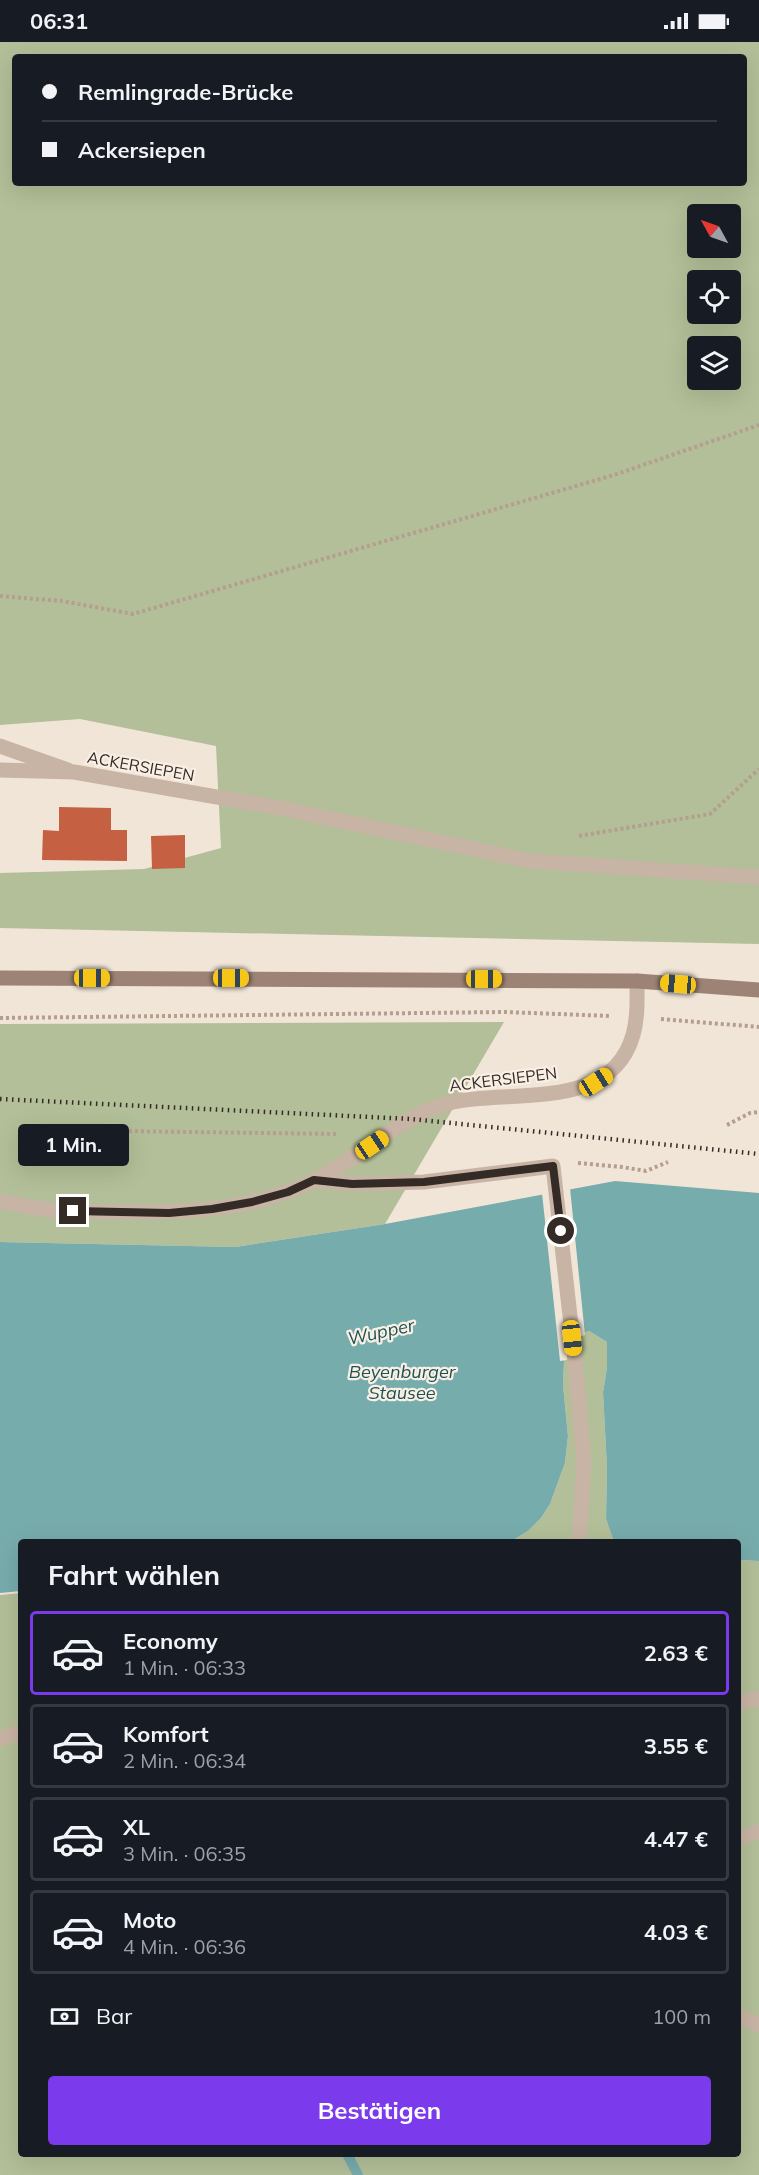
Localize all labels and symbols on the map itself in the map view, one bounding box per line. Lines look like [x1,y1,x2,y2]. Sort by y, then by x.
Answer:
north arrow [687,204,741,258]
street label: ACKERSIEPEN [86,747,196,785]
car [74,969,110,987]
car [213,969,249,987]
car [466,970,502,988]
car [659,973,697,995]
street label: ACKERSIEPEN [448,1062,558,1096]
car [576,1065,616,1099]
callout: 1 Min. [17,1124,128,1166]
car [352,1127,392,1163]
route end [59,1197,86,1224]
route start [547,1217,574,1244]
water label: Wupper [346,1313,418,1350]
car [561,1319,583,1357]
water label: Beyenburger Stausee [349,1360,457,1404]

